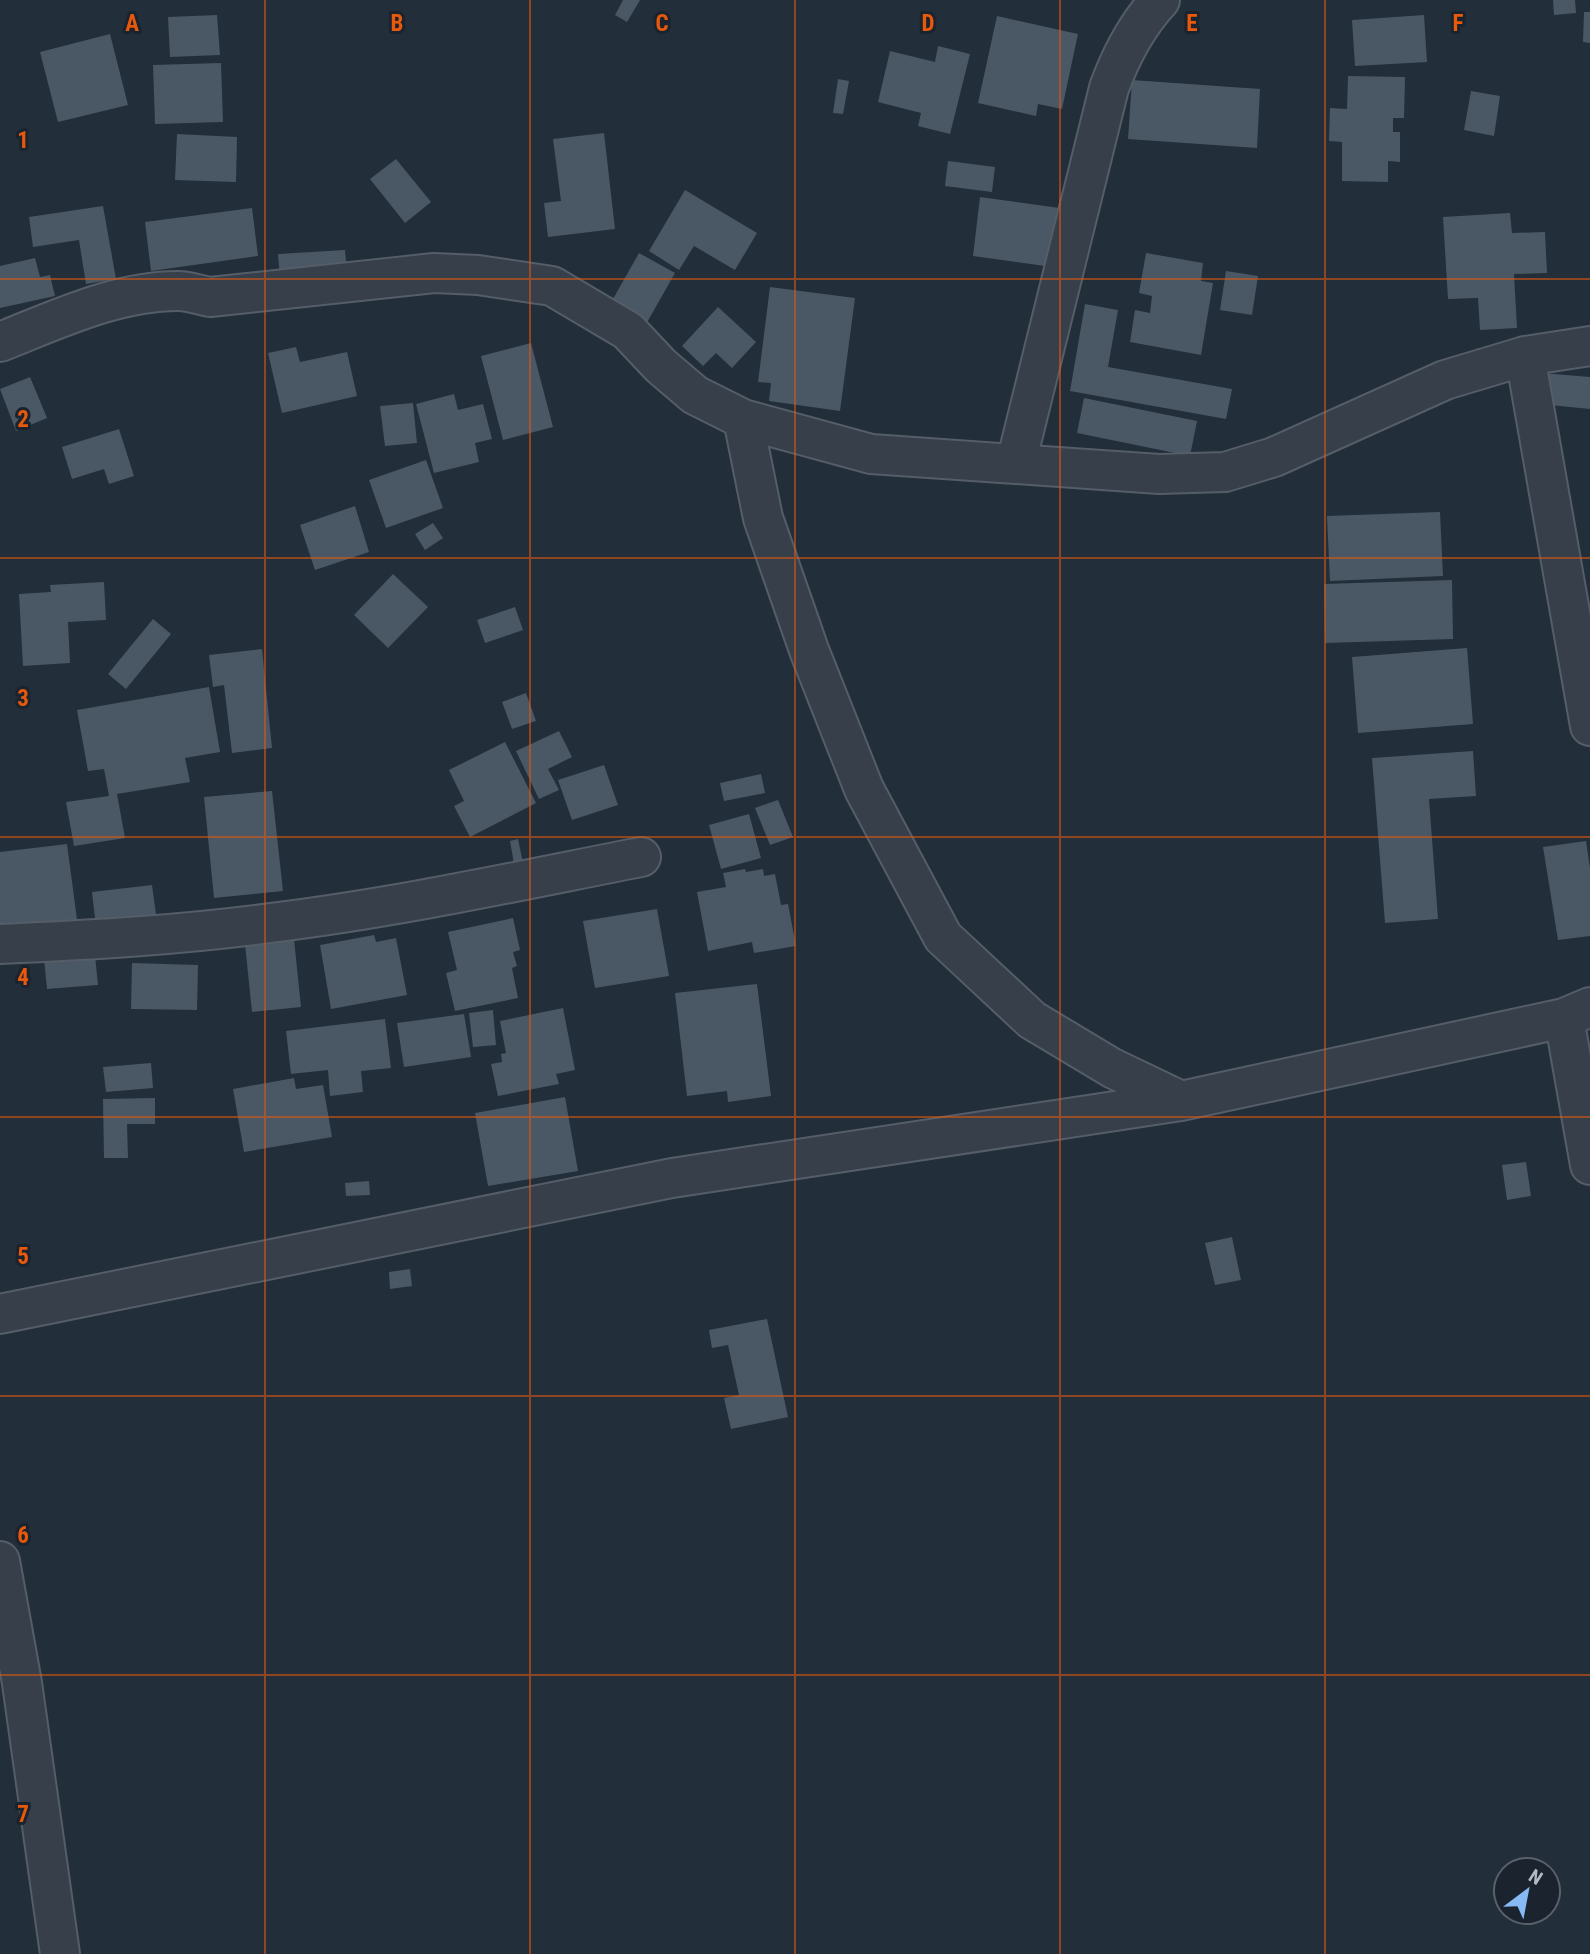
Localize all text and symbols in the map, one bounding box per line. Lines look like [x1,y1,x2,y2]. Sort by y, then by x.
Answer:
text: A [125,10,139,37]
text: B [391,10,403,37]
text: C [655,10,669,37]
text: D [922,10,935,37]
text: E [1186,10,1198,37]
text: F [1453,10,1464,37]
text: 1 [17,127,29,154]
text: 2 [17,406,29,433]
text: 3 [17,685,29,712]
text: 4 [17,964,29,991]
text: 5 [17,1243,29,1270]
text: 6 [17,1522,29,1549]
text: 7 [17,1801,29,1828]
north arrow [1492,1856,1562,1926]
text: N [1525,1864,1547,1890]

